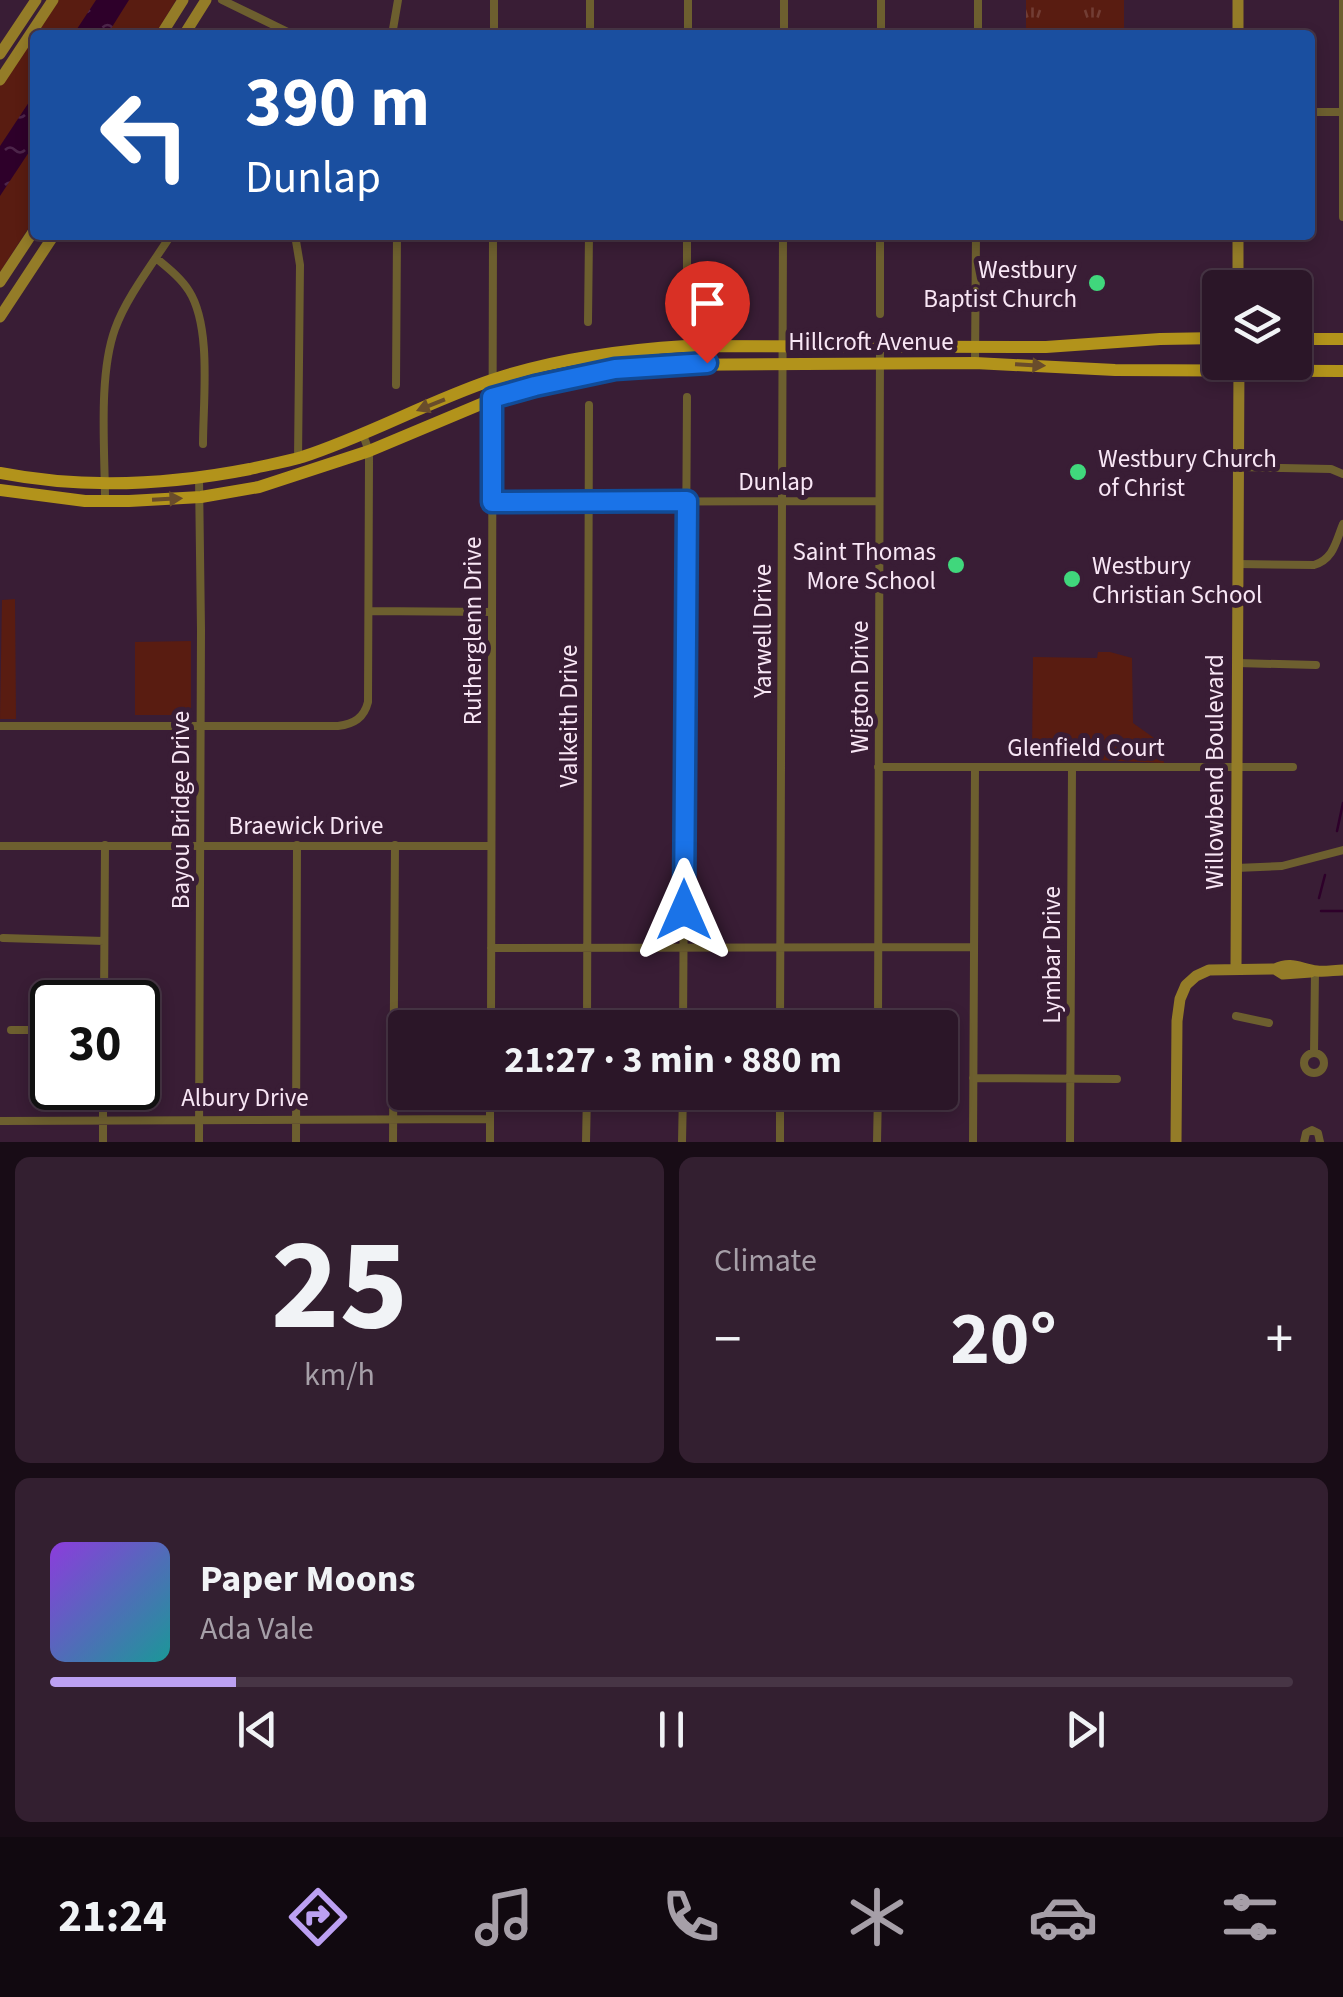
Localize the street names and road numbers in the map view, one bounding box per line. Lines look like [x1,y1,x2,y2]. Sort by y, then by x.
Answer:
street label: Hillcroft Avenue [788,324,954,360]
street label: Dunlap [738,464,814,500]
street label: Rutherglenn Drive [455,537,491,725]
street label: Yarwell Drive [745,564,781,699]
street label: Wigton Drive [842,621,878,753]
street label: Valkeith Drive [551,645,587,788]
street label: Willowbend Boulevard [1197,654,1233,890]
street label: Bayou Bridge Drive [163,711,199,909]
street label: Glenfield Court [1007,730,1165,766]
street label: Braewick Drive [229,808,384,844]
street label: Lymbar Drive [1034,886,1070,1024]
street label: Albury Drive [181,1080,309,1116]

